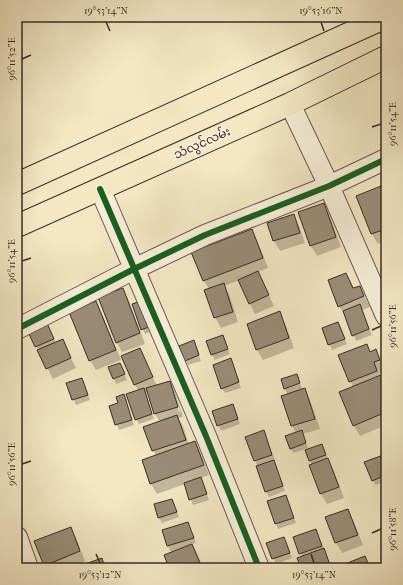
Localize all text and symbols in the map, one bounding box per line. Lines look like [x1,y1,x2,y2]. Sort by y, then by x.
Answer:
text: 19°53'14"N [84,5,128,17]
text: 19°53'16"N [299,5,343,17]
text: 96°11'52"E [6,37,18,81]
text: 96°11'54"E [387,102,399,146]
street label: သံလွင်လမ်း [171,122,234,164]
text: 96°11'54"E [6,239,18,283]
text: 96°11'56"E [387,304,399,348]
text: 96°11'56"E [6,442,18,486]
text: 96°11'58"E [387,508,399,550]
text: 19°53'12"N [78,569,122,581]
text: 19°53'14"N [292,569,336,581]

